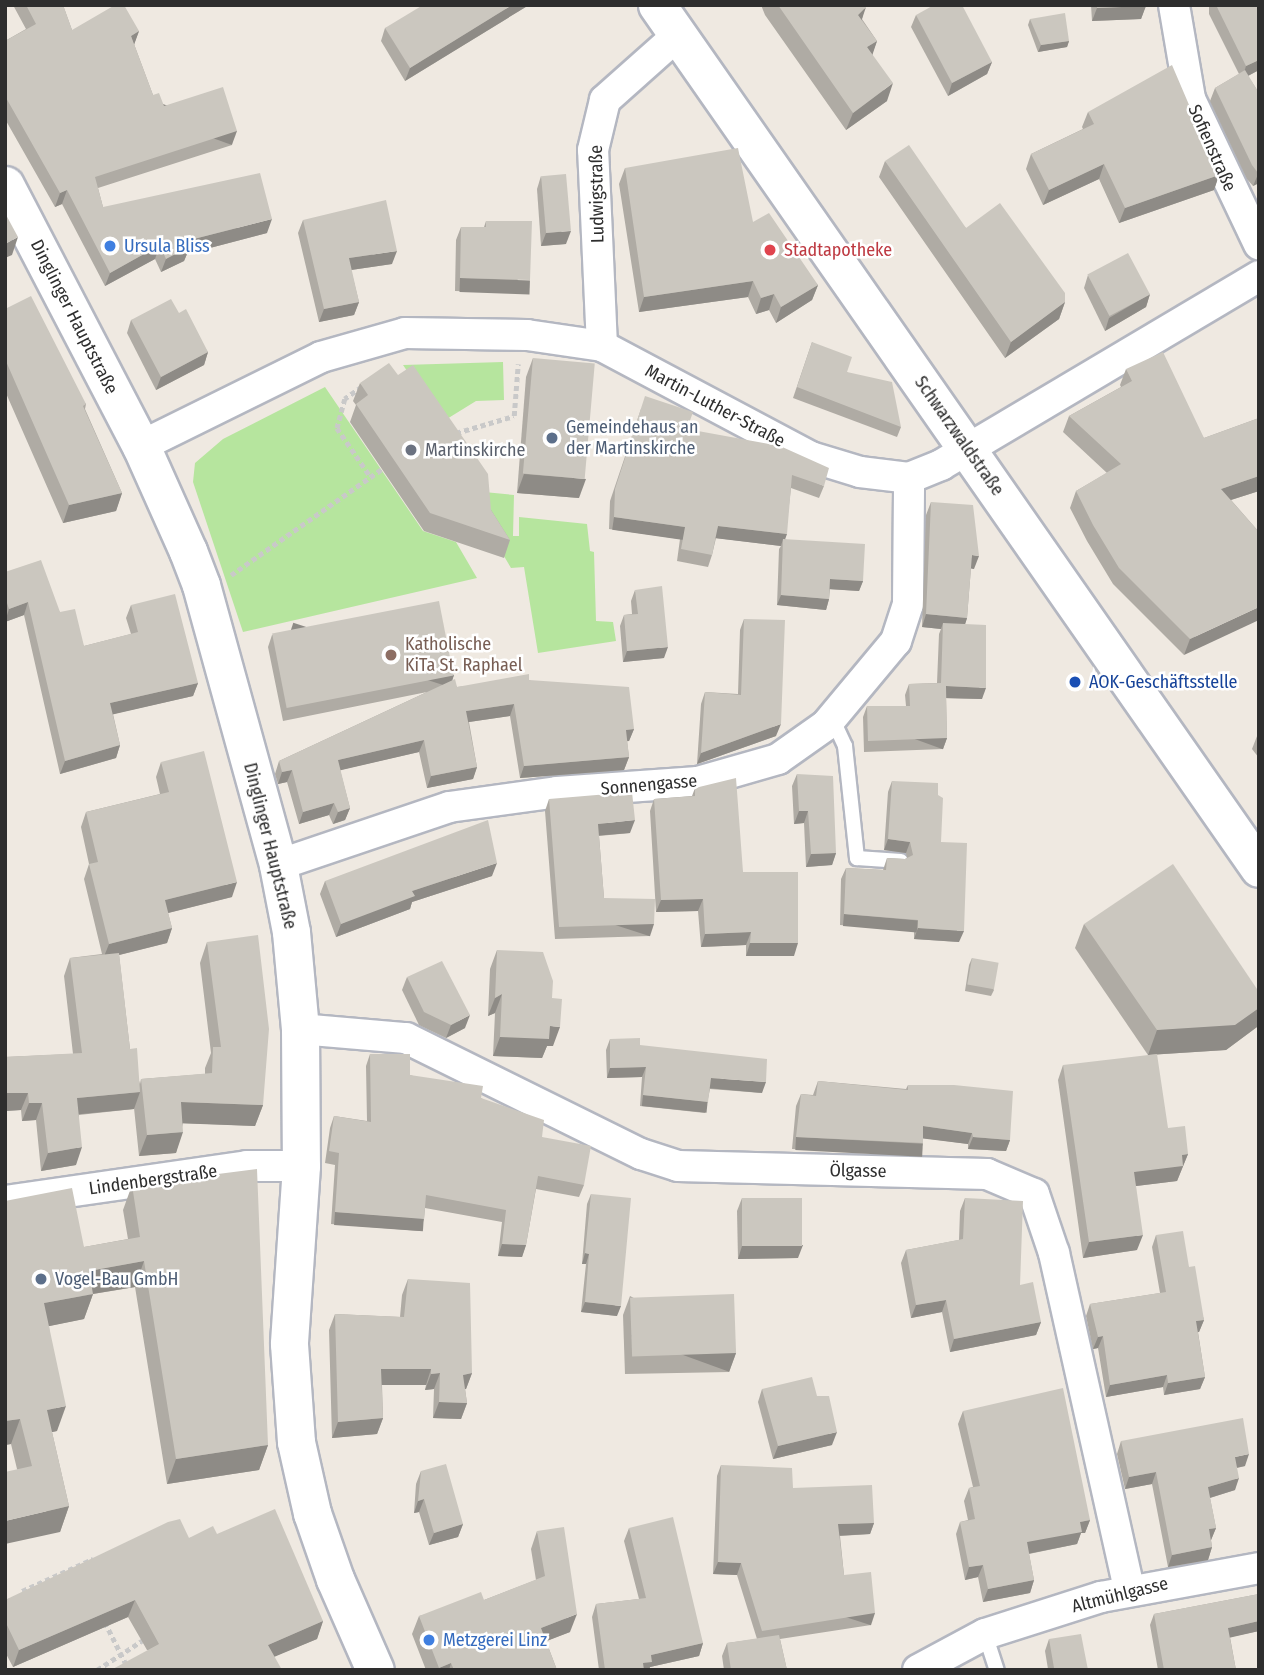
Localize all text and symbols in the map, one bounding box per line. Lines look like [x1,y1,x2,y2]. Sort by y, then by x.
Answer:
street label: Sofienstraße [1183,101,1241,195]
street label: Ludwigstraße [585,145,609,243]
place label: Ursula Bliss [124,235,210,257]
street label: Dinglinger Hauptstraße [26,236,122,398]
marker: Ursula Bliss [102,238,118,254]
place label: Stadtapotheke [784,239,892,261]
marker: Stadtapotheke [762,242,778,258]
street label: Martin-Luther-Straße [641,360,789,452]
street label: Schwarzwaldstraße [910,372,1008,500]
place label: Gemeindehaus an der Martinskirche [566,417,698,460]
marker: Gemeindehaus an der Martinskirche [544,430,560,446]
place label: Martinskirche [425,439,525,461]
marker: Martinskirche [403,442,419,458]
place label: Katholische KiTa St. Raphael [405,634,522,676]
marker: Katholische KiTa St. Raphael [383,647,399,663]
place label: AOK-Geschäftsstelle [1089,671,1237,693]
marker: AOK-Geschäftsstelle [1067,674,1083,690]
street label: Dinglinger Hauptstraße [239,761,301,931]
street label: Sonnengasse [600,770,698,800]
street label: Lindenbergstraße [87,1160,219,1200]
street label: Ölgasse [829,1160,887,1182]
place label: Vogel-Bau GmbH [55,1268,178,1290]
marker: Vogel-Bau GmbH [33,1271,49,1287]
street label: Altmühlgasse [1070,1573,1170,1617]
place label: Metzgerei Linz [443,1629,547,1651]
marker: Metzgerei Linz [421,1632,437,1648]

